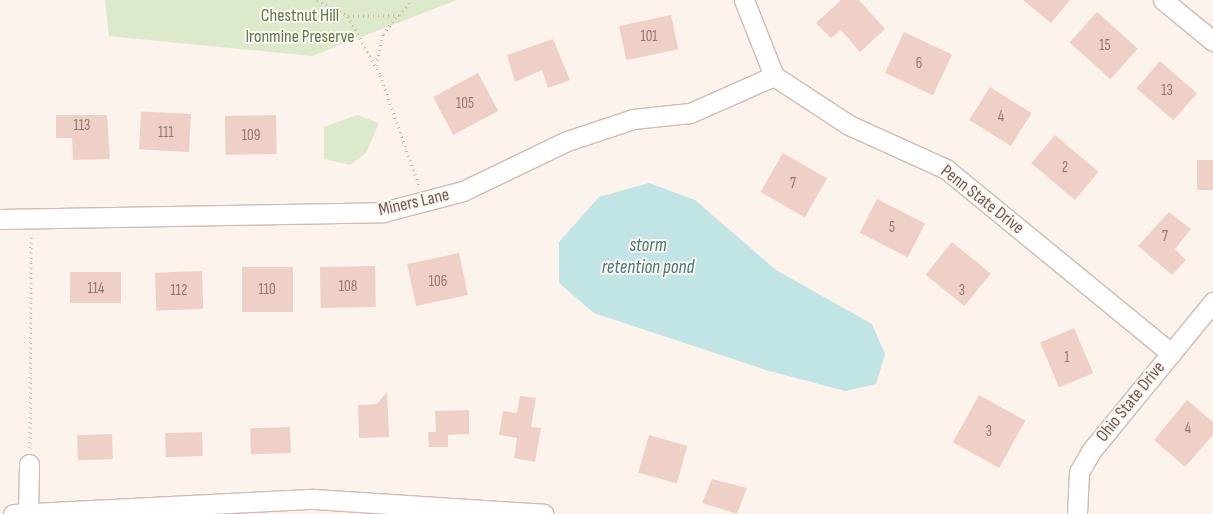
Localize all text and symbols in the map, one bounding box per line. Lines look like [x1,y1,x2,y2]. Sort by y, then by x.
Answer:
park label: Chestnut Hill Ironmine Preserve [245,6,355,48]
house number: 101 [640,28,658,46]
house number: 15 [1099,37,1111,55]
house number: 6 [916,55,922,73]
house number: 13 [1161,82,1173,100]
house number: 105 [456,95,474,113]
house number: 4 [998,108,1004,126]
house number: 113 [74,117,90,135]
house number: 111 [158,124,174,142]
house number: 109 [242,127,260,145]
house number: 2 [1062,159,1068,177]
street label: Penn State Drive [936,161,1028,239]
house number: 7 [790,175,796,193]
street label: Miners Lane [377,184,451,222]
house number: 5 [889,219,895,237]
house number: 7 [1162,228,1168,246]
water label: storm retention pond [602,235,694,279]
house number: 106 [429,273,447,291]
house number: 108 [339,278,357,296]
house number: 114 [88,280,104,298]
house number: 110 [258,281,276,299]
house number: 112 [171,282,187,300]
house number: 3 [959,282,965,300]
house number: 1 [1064,349,1070,367]
street label: Ohio State Drive [1092,357,1170,447]
house number: 4 [1185,420,1191,438]
house number: 3 [986,423,992,441]

